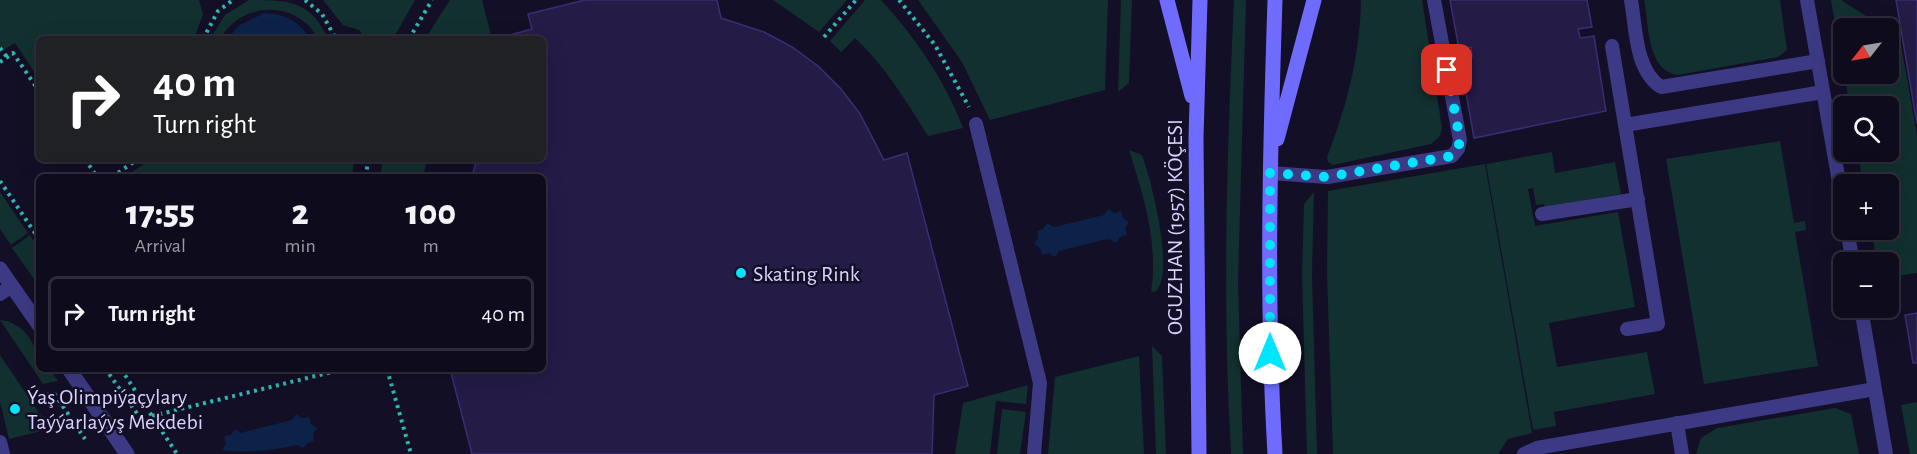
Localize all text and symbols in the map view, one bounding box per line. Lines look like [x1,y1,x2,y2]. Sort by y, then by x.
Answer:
north arrow [1833,18,1899,84]
map controls [1833,18,1899,318]
pin [1421,44,1472,95]
icon: arrive [1430,53,1463,86]
icon: right [54,60,132,138]
text: 40 m [153,62,236,104]
button: search [1833,96,1899,162]
text: Turn right [153,111,256,138]
street label: OGUZHAN (1957) KÖÇESI [1164,119,1186,335]
button: + [1833,174,1899,240]
text: 17:55 [126,195,195,231]
text: 2 [292,195,309,231]
text: 100 [406,195,456,231]
text: Arrival [135,236,186,256]
text: min [285,236,316,256]
text: m [423,236,439,256]
button: − [1833,252,1899,318]
place label: Skating Rink [753,263,860,285]
marker: Skating Rink [734,266,748,280]
icon: right [57,297,90,330]
text: Turn right [108,303,195,325]
text: 40 m [482,303,525,325]
position arrow [1238,321,1302,385]
place label: Ýaş Olimpiýaçylary Taýýarlaýyş Mekdebi [27,385,203,433]
marker: Ýaş Olimpiýaçylary Taýýarlaýyş Mekdebi [8,402,22,416]

